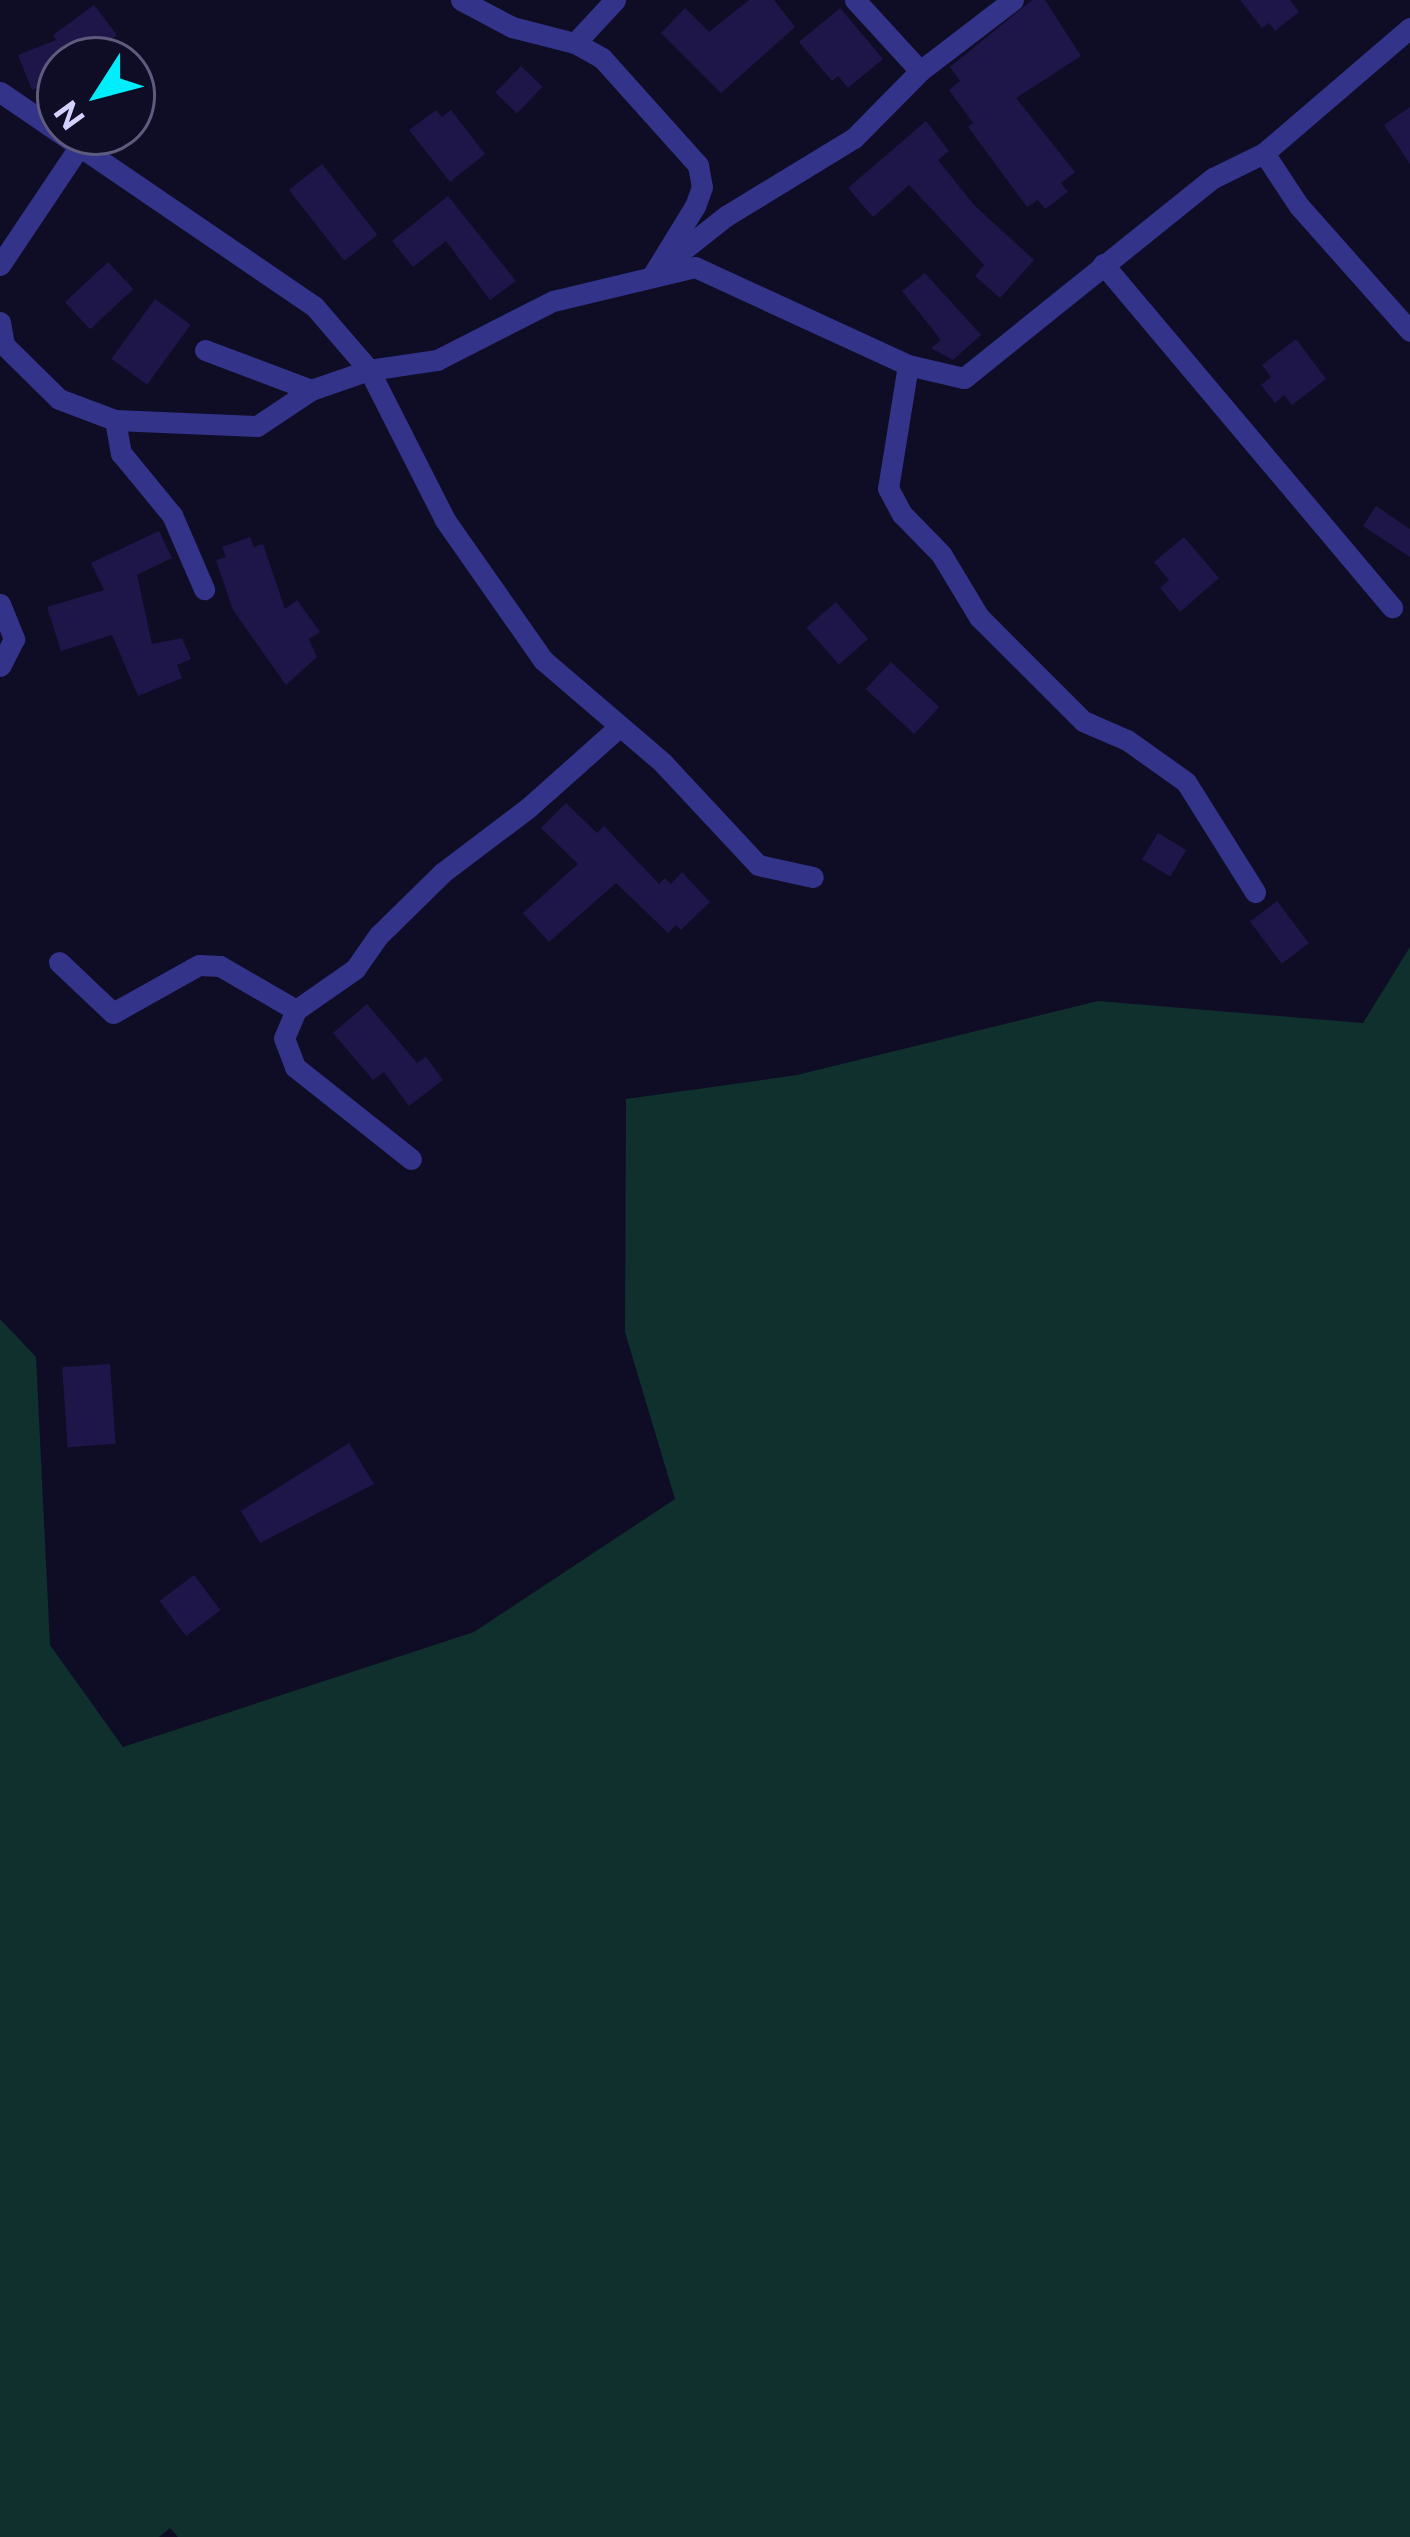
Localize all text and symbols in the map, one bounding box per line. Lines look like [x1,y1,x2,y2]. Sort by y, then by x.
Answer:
north arrow [36,36,156,156]
text: N [46,94,92,137]

